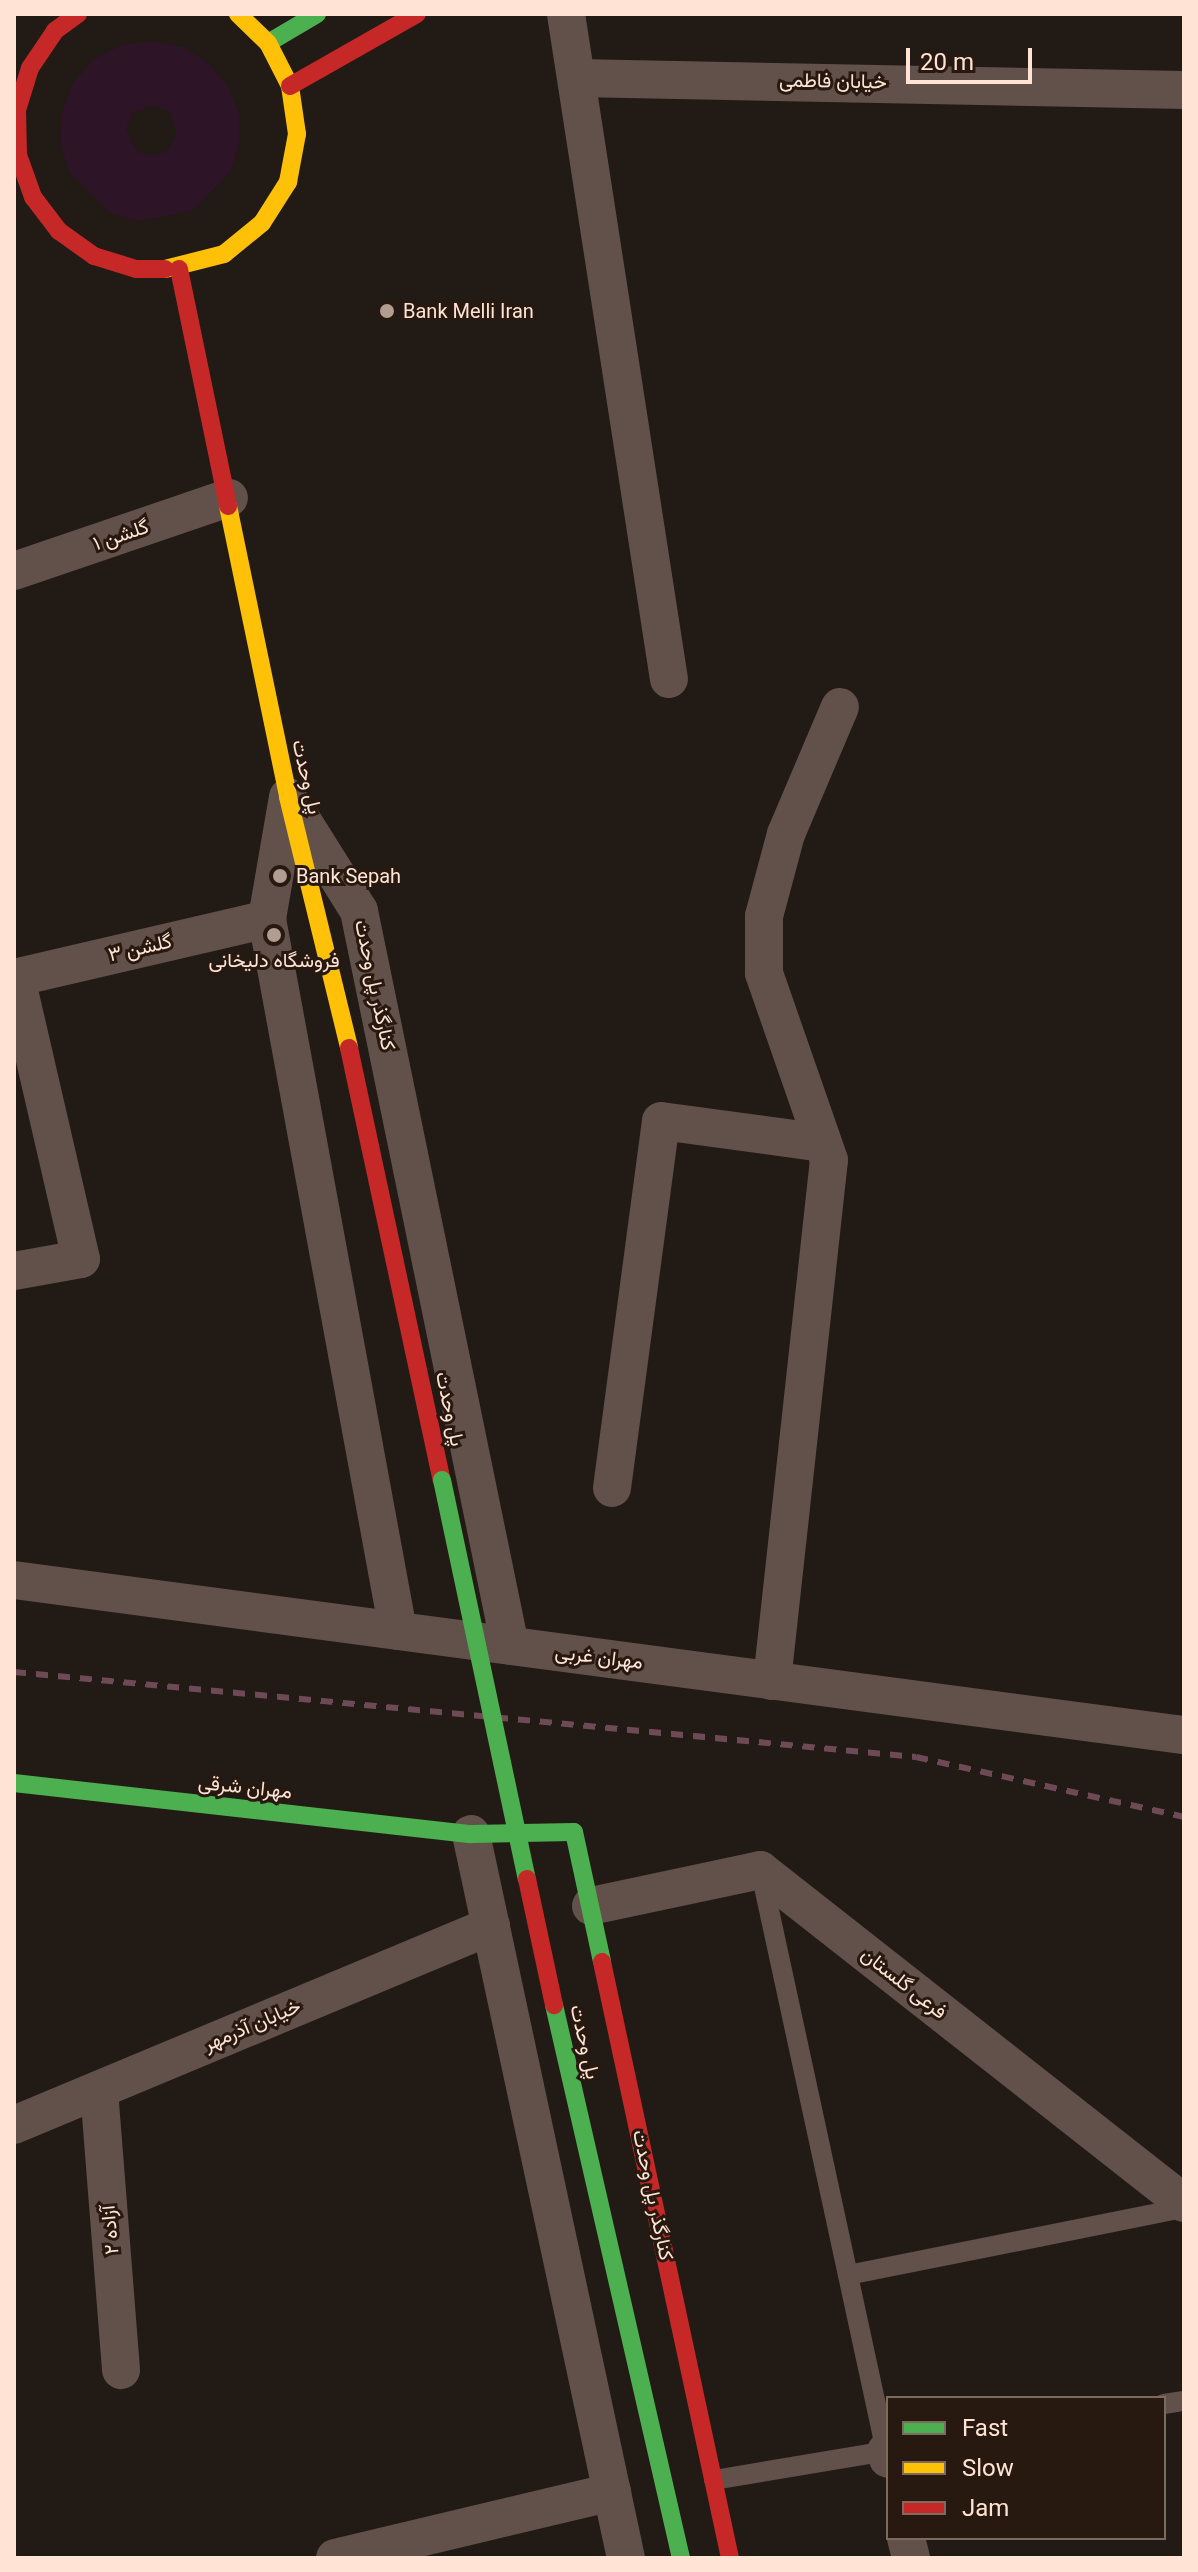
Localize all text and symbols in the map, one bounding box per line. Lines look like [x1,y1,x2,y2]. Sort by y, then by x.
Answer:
scale bar [910,32,1036,82]
text: 20 m [920,48,974,76]
street label: خیابان فاطمی [779,68,887,94]
place label: Bank Melli Iran [403,299,534,323]
marker: Bank Melli Iran [378,302,396,320]
street label: گلشن ۱ [90,514,152,556]
street label: پل وحدت [287,737,327,817]
place label: Bank Sepah [296,864,401,888]
marker: Bank Sepah [271,867,289,885]
street label: کنارگذر پل وحدت [349,918,401,1052]
marker: فروشگاه دلیخانی [265,926,283,944]
street label: گلشن ۳ [106,929,174,967]
place label: فروشگاه دلیخانی [208,948,340,972]
street label: پل وحدت [430,1369,470,1449]
street label: مهران غربی [554,1640,644,1674]
street label: مهران شرقی [197,1770,293,1804]
street label: فرعی گلستان [856,1942,952,2024]
street label: خیابان آذرمهر [200,1994,304,2056]
street label: پل وحدت [565,2002,605,2082]
street label: کنارگذر پل وحدت [627,2128,679,2262]
street label: آزاده ۲ [96,2205,124,2255]
legend [886,2396,1166,2540]
text: Fast [962,2414,1008,2442]
text: Slow [962,2454,1014,2482]
text: Jam [962,2494,1009,2522]

